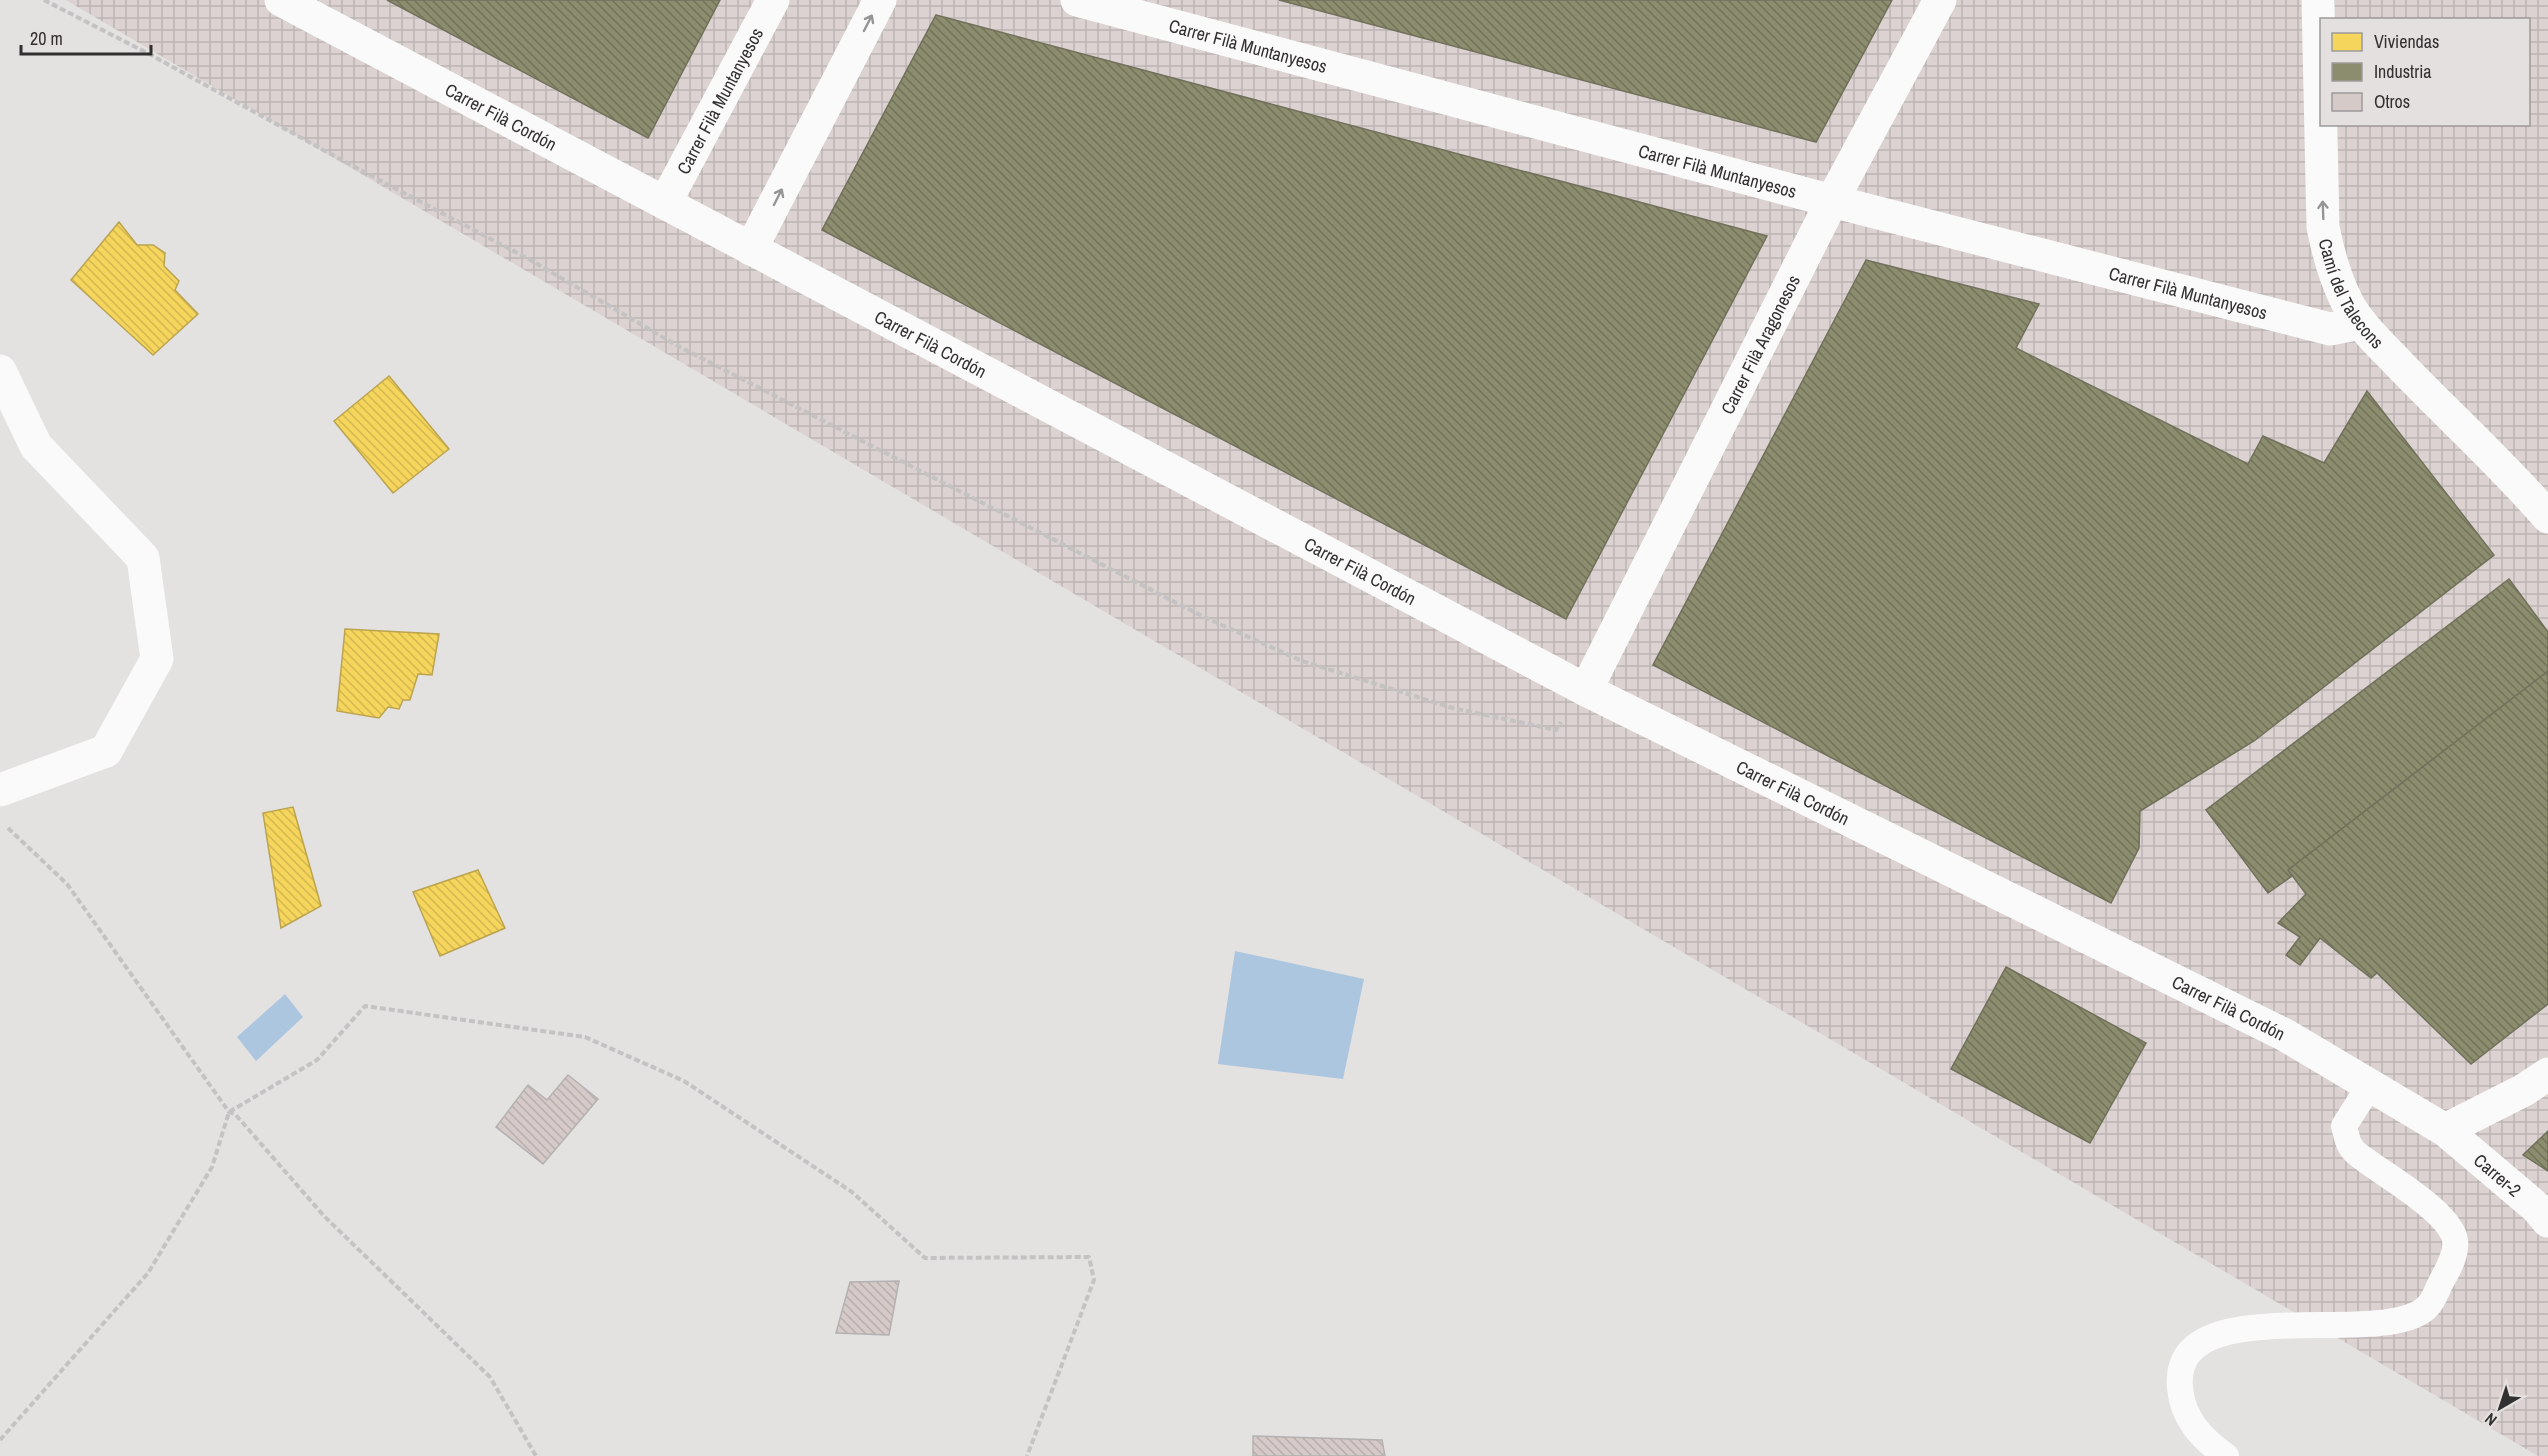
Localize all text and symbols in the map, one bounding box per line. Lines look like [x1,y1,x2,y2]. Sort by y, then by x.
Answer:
street label: Carrer Filà Muntanyesos [1166,13,1330,79]
one-way arrow [863,15,874,33]
scale bar [21,18,152,56]
legend [2320,18,2530,126]
street label: Carrer Filà Muntanyesos [670,23,769,178]
text: 20 m [30,26,63,51]
text: Viviendas [2374,29,2439,54]
text: Industria [2374,59,2431,84]
street label: Carrer Filà Cordón [441,77,561,156]
text: Otros [2374,89,2410,114]
street label: Carrer Filà Muntanyesos [1636,138,1799,204]
one-way arrow [773,188,785,206]
one-way arrow [2317,200,2329,220]
street label: Camí del Talecons [2313,236,2390,354]
street label: Carrer Filà Muntanyesos [2106,260,2270,325]
street label: Carrer Filà Aragonesos [1714,270,1805,418]
street label: Carrer Filà Cordón [870,304,991,383]
street label: Carrer Filà Cordón [1300,531,1421,611]
street label: Carrer Filà Cordón [1732,754,1854,831]
street label: Carrer Filà Cordón [2168,969,2290,1046]
street label: Carrer-2 [2469,1147,2527,1202]
north arrow [2470,1378,2530,1438]
text: N [2480,1408,2501,1431]

